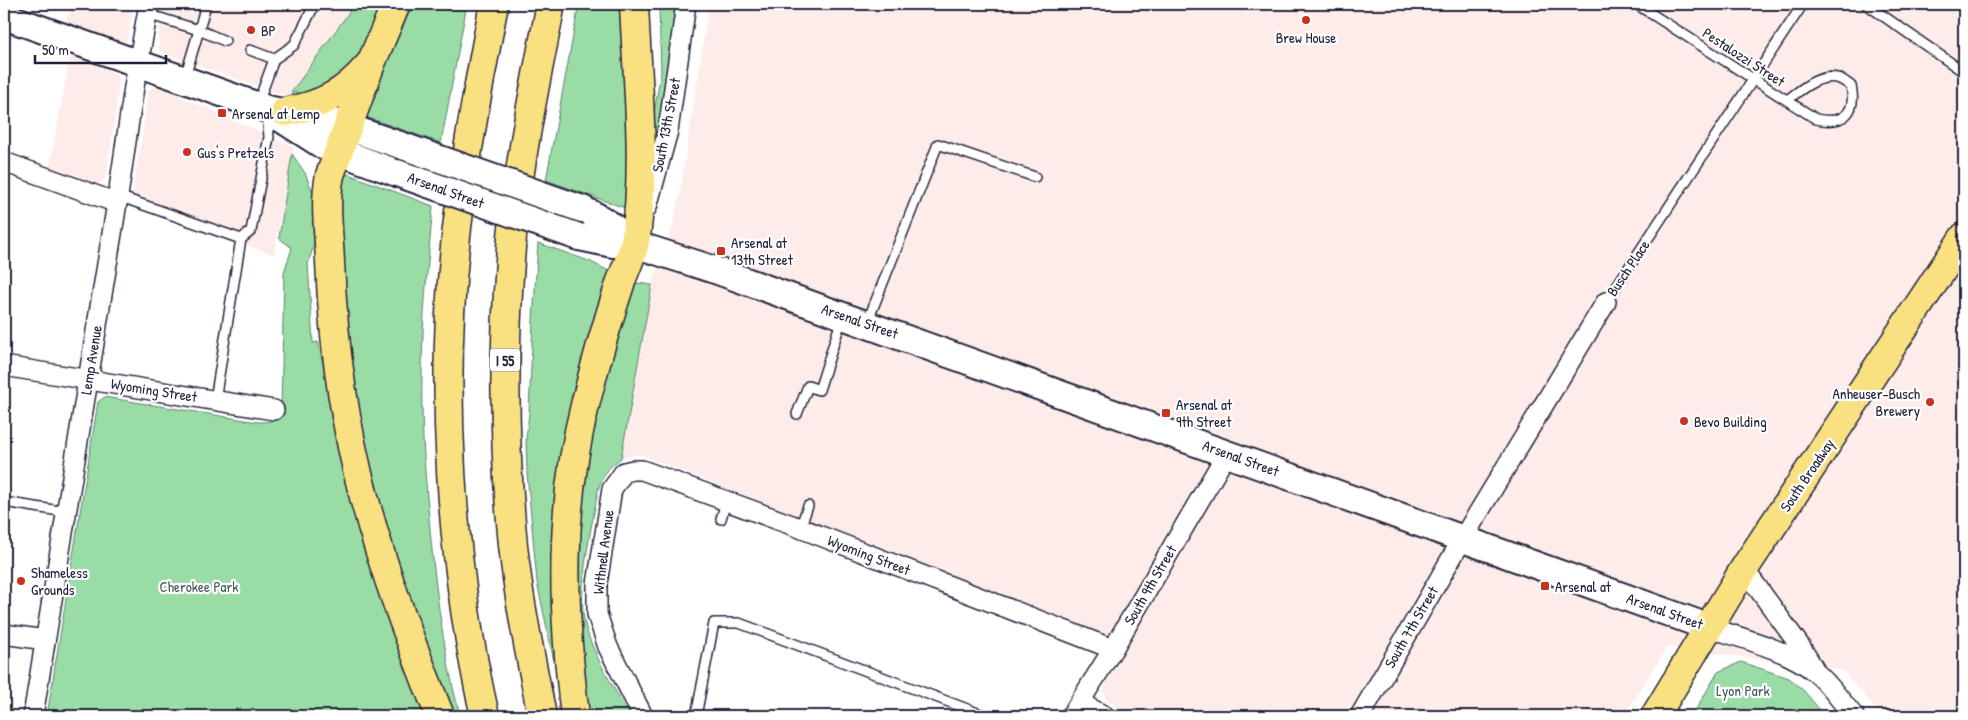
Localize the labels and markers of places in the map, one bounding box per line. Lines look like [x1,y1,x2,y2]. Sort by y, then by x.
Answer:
marker: Brew House [1300,14,1312,26]
place label: BP [261,20,276,41]
marker: BP [245,24,257,36]
place label: Brew House [1276,27,1336,48]
place label: Arsenal at Lemp [232,103,320,124]
marker: Arsenal at Lemp [216,107,228,119]
place label: Gus's Pretzels [197,142,274,163]
marker: Gus's Pretzels [181,146,193,158]
place label: Arsenal at 13th Street [731,232,794,270]
marker: Arsenal at 13th Street [715,245,727,257]
place label: Anheuser-Busch Brewery [1833,383,1920,421]
place label: Arsenal at 9th Street [1176,394,1233,432]
marker: Anheuser-Busch Brewery [1924,396,1936,408]
marker: Arsenal at 9th Street [1160,407,1172,419]
place label: Bevo Building [1694,411,1767,432]
marker: Bevo Building [1678,415,1690,427]
place label: Shameless Grounds [31,562,88,600]
marker: Shameless Grounds [15,575,27,587]
place label: Arsenal at [1555,576,1612,597]
marker: Arsenal at [1539,580,1551,592]

